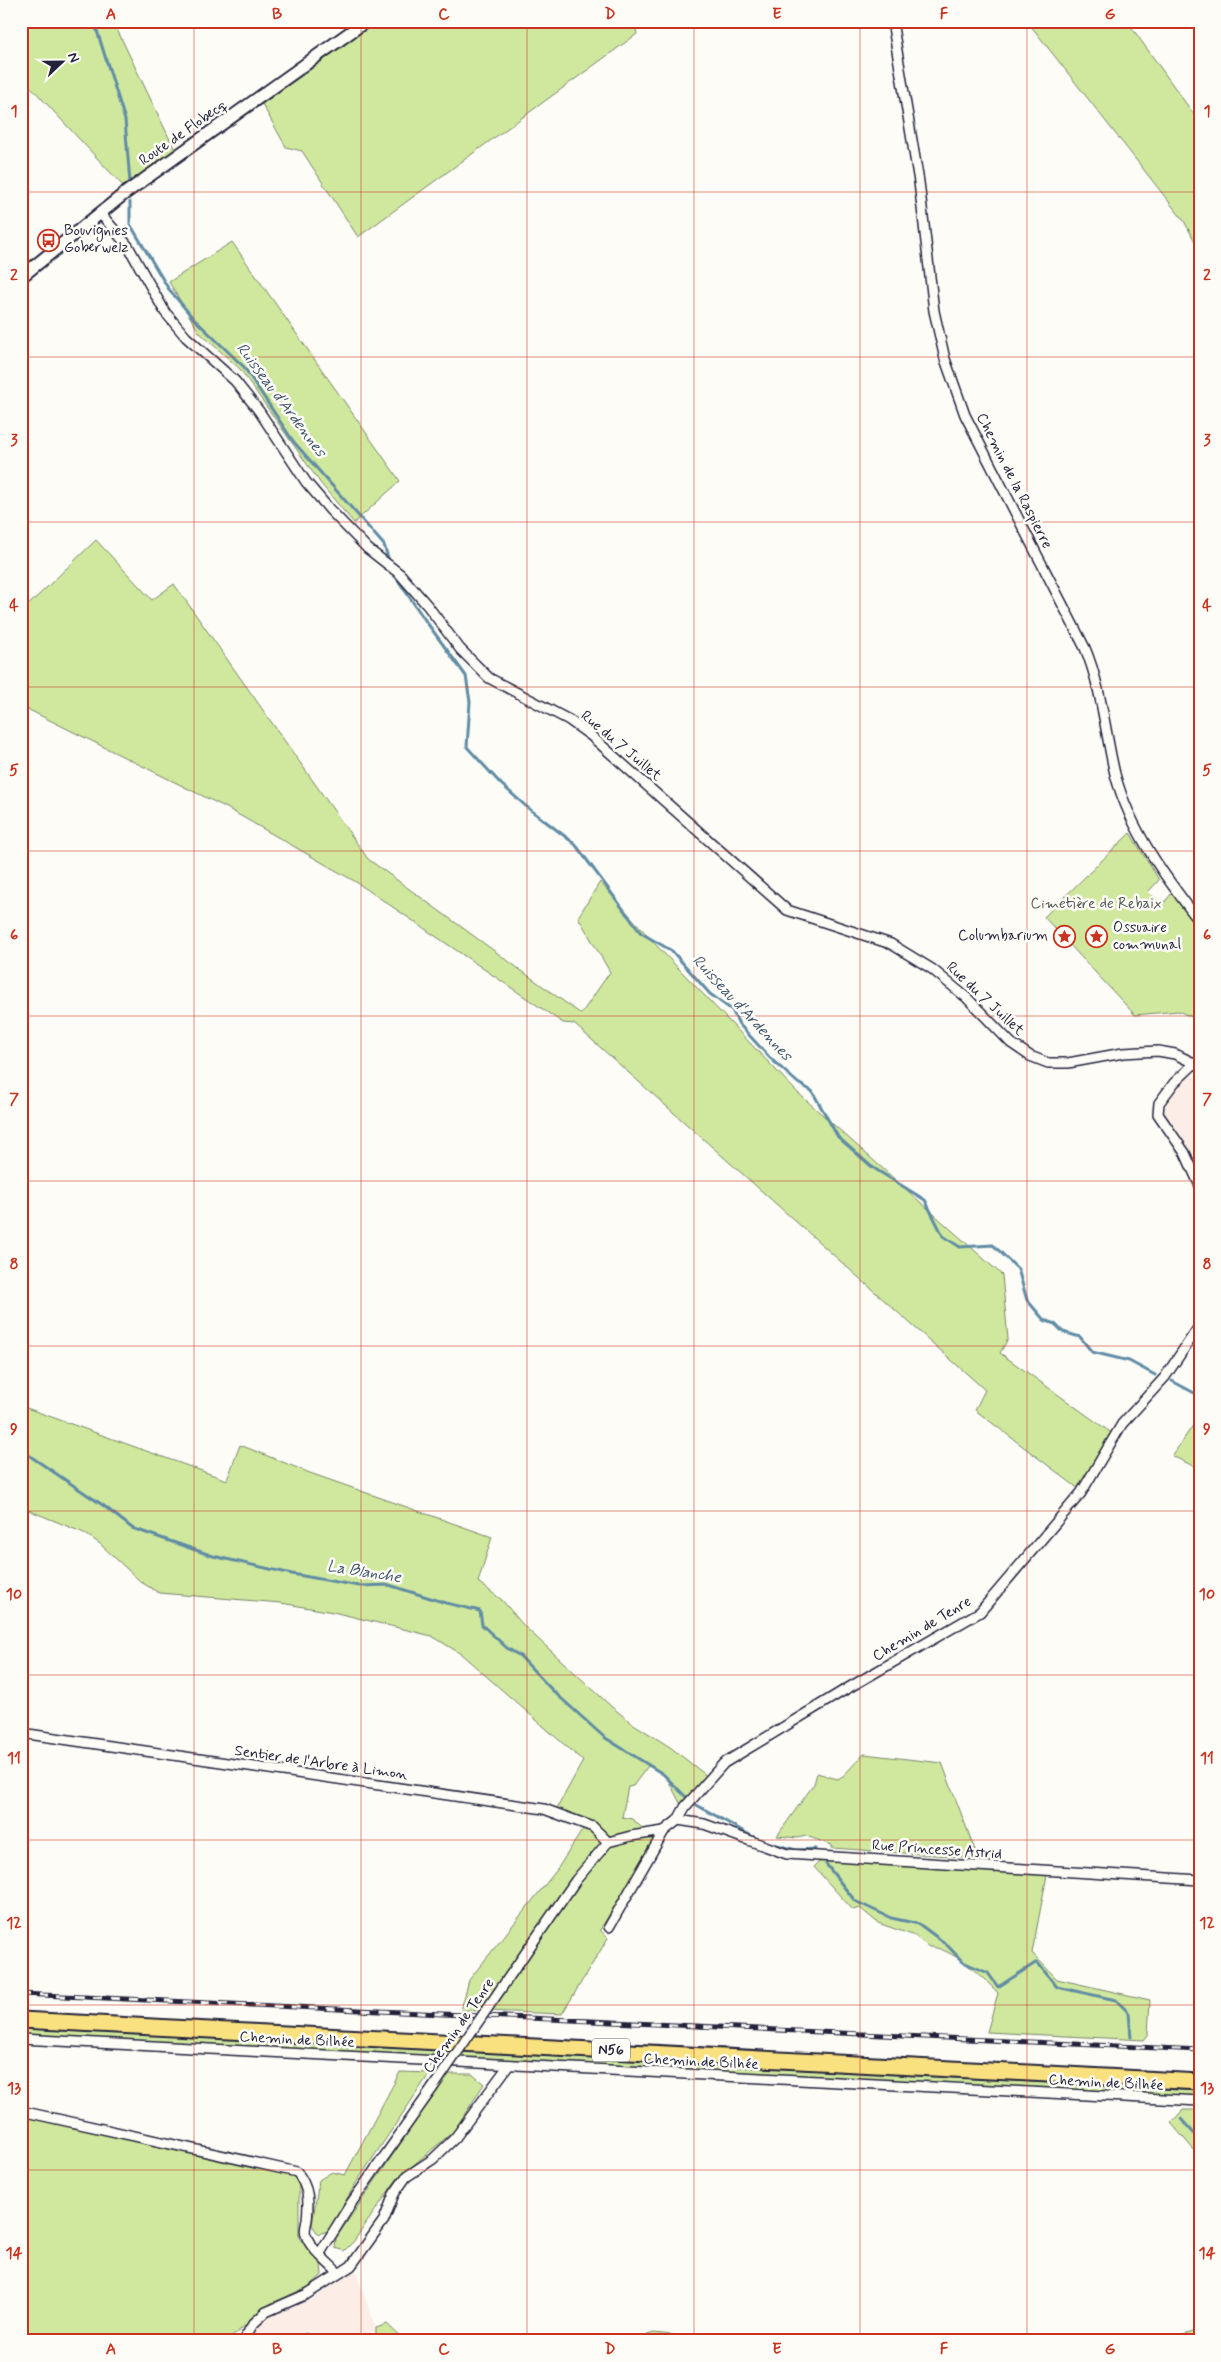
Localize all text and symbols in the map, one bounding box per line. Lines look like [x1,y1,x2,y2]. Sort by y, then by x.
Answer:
text: A [106,4,116,25]
text: B [272,4,282,25]
text: C [438,4,450,25]
text: D [604,4,616,25]
text: E [772,4,782,25]
text: F [940,4,949,25]
text: G [1105,4,1116,25]
north arrow [38,38,88,88]
text: N [63,50,83,65]
street label: Route de Flobecq [135,95,231,171]
text: 1 [10,101,18,122]
text: 1 [1203,101,1211,122]
place label: Bouvignies Goberwelz [64,221,129,258]
bus stop icon: Bouvignies Goberwelz [36,228,60,252]
text: 2 [10,265,18,286]
text: 2 [1203,265,1211,286]
water label: Ruisseau d'Ardennes [231,339,332,463]
street label: Chemin de la Raspierre [971,410,1057,552]
text: 3 [10,430,18,451]
text: 3 [1203,430,1211,451]
text: 4 [9,595,19,616]
text: 4 [1202,595,1212,616]
street label: Rue du 7 Juillet [576,706,666,786]
text: 5 [9,760,19,781]
text: 5 [1202,760,1212,781]
park label: Cimetière de Rebaix [1031,894,1162,914]
place label: Ossuaire communal [1113,918,1181,955]
place icon: Columbarium [1052,924,1076,948]
text: 6 [10,925,18,946]
place icon: Ossuaire communal [1085,925,1109,949]
text: 6 [1203,925,1211,946]
place label: Columbarium [958,926,1048,946]
water label: Ruisseau d'Ardennes [687,951,798,1067]
street label: Rue du 7 Juillet [942,958,1029,1041]
text: 7 [9,1089,19,1110]
text: 7 [1202,1089,1212,1110]
text: 8 [9,1254,19,1275]
text: 8 [1202,1254,1212,1275]
text: 9 [10,1419,18,1440]
text: 9 [1203,1419,1211,1440]
water label: La Blanche [325,1556,404,1588]
text: 10 [6,1584,22,1605]
text: 10 [1199,1584,1215,1605]
street label: Chemin de Tenre [869,1592,975,1666]
street label: Sentier de l'Arbre à Limon [233,1741,409,1785]
text: 11 [7,1748,21,1769]
text: 11 [1200,1748,1214,1769]
street label: Rue Princesse Astrid [871,1835,1003,1865]
text: 12 [6,1913,22,1934]
text: 12 [1199,1913,1215,1934]
street label: Chemin de Tenre [419,1974,499,2077]
street label: Chemin de Bilhée [239,2027,355,2053]
road number: N56 [592,2038,630,2062]
street label: Chemin de Bilhée [643,2049,759,2075]
street label: Chemin de Bilhée [1048,2070,1164,2096]
text: 13 [7,2078,21,2099]
text: 13 [1200,2078,1214,2099]
text: 14 [6,2243,23,2264]
text: 14 [1199,2243,1216,2264]
text: A [106,2339,116,2360]
text: B [272,2339,282,2360]
text: C [438,2339,450,2360]
text: D [604,2339,616,2360]
text: E [772,2339,782,2360]
text: F [940,2339,949,2360]
text: G [1105,2339,1116,2360]

